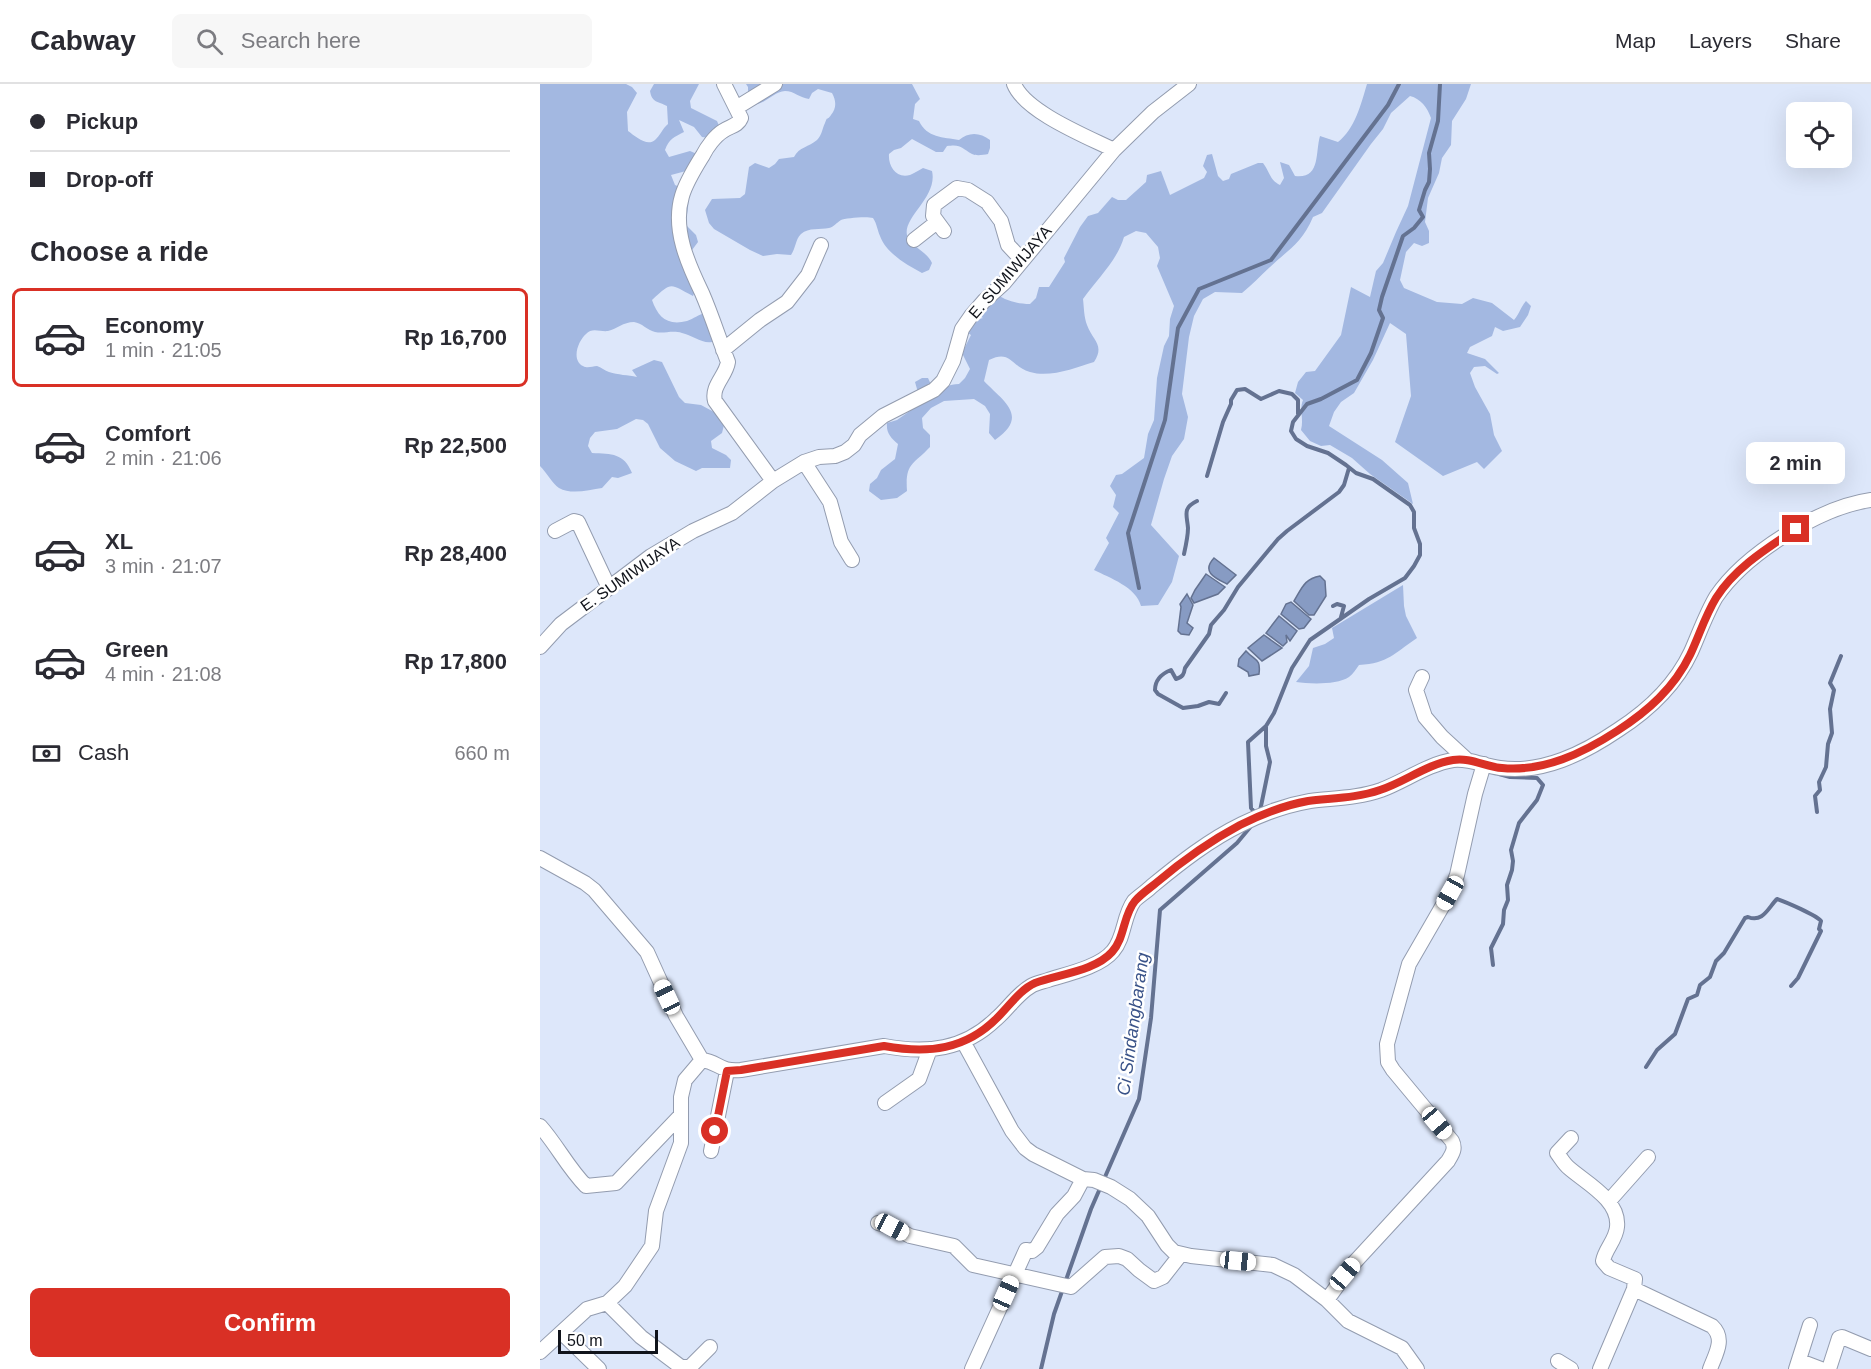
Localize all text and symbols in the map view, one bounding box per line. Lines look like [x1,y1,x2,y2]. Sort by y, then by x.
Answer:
search box [172,14,592,68]
text: Cabway [30,25,136,56]
icon: search [193,25,226,58]
text: Search here [241,28,361,53]
text: Map [1615,29,1656,52]
text: Layers [1689,29,1752,52]
text: Share [1785,29,1841,52]
map controls [1786,102,1852,168]
button: locate [1786,102,1852,168]
text: Pickup [66,109,138,134]
text: Drop-off [66,167,153,192]
street label: E. SUMIWIJAYA [965,222,1055,322]
text: Choose a ride [30,237,209,267]
icon: car [33,311,87,365]
text: Economy [105,313,204,338]
text: Rp 16,700 [404,325,507,350]
text: 1 min · 21:05 [105,339,222,361]
icon: car [33,419,87,473]
text: Comfort [105,421,191,446]
text: Rp 22,500 [404,433,507,458]
callout: 2 min [1746,442,1846,484]
text: 2 min · 21:06 [105,447,222,469]
text: 2 min [1769,452,1822,474]
route end [1782,515,1809,542]
icon: car [33,527,87,581]
text: XL [105,529,133,554]
street label: E. SUMIWIJAYA [577,533,683,614]
text: Rp 28,400 [404,541,507,566]
text: 3 min · 21:07 [105,555,222,577]
icon: car [33,635,87,689]
text: Green [105,637,169,662]
text: Rp 17,800 [404,649,507,674]
text: 4 min · 21:08 [105,663,222,685]
icon: cash [30,737,63,770]
text: Cash [78,740,129,765]
text: 660 m [454,742,510,764]
car [1433,873,1467,913]
water label: Ci Sindangbarang [1113,951,1153,1097]
car [651,977,683,1017]
car [1419,1103,1455,1143]
route start [701,1117,728,1144]
car [872,1211,912,1243]
car [1219,1250,1257,1272]
car [1327,1254,1363,1294]
car [990,1273,1022,1313]
button: Confirm [30,1288,510,1357]
scale bar [558,1327,658,1354]
text: 50 m [567,1332,603,1349]

